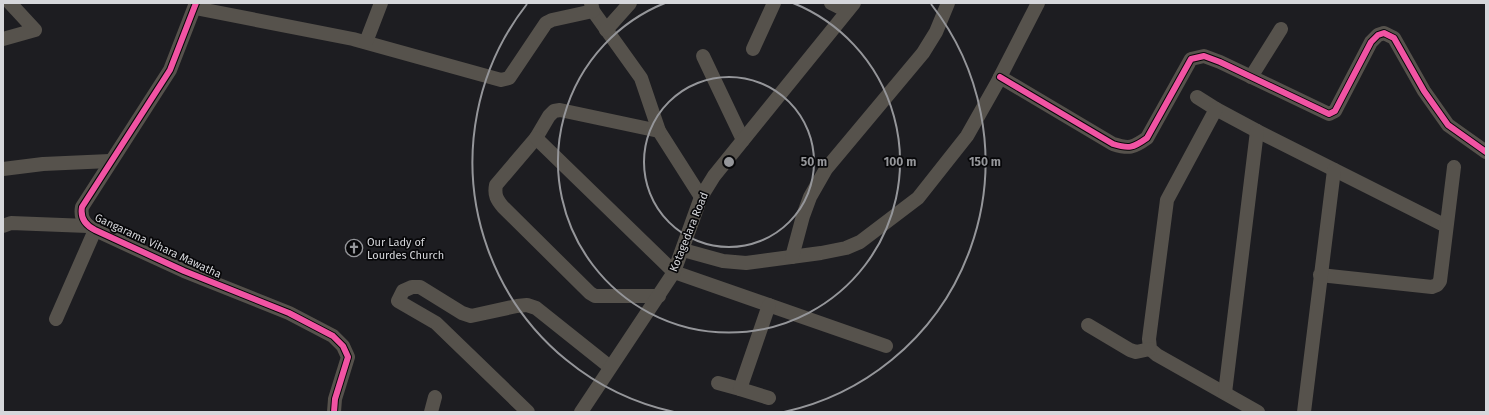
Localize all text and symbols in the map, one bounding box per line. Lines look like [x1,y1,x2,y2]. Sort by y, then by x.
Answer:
centre of rings [722,155,736,169]
text: 50 m [801,155,827,169]
text: 100 m [884,155,916,169]
text: 150 m [969,155,1001,169]
street label: Kotagedara Road [667,190,711,274]
street label: Gangarama Vihara Mawatha [93,211,223,281]
place label: Our Lady of Lourdes Church [367,236,444,262]
church icon: Our Lady of Lourdes Church [344,238,364,258]

